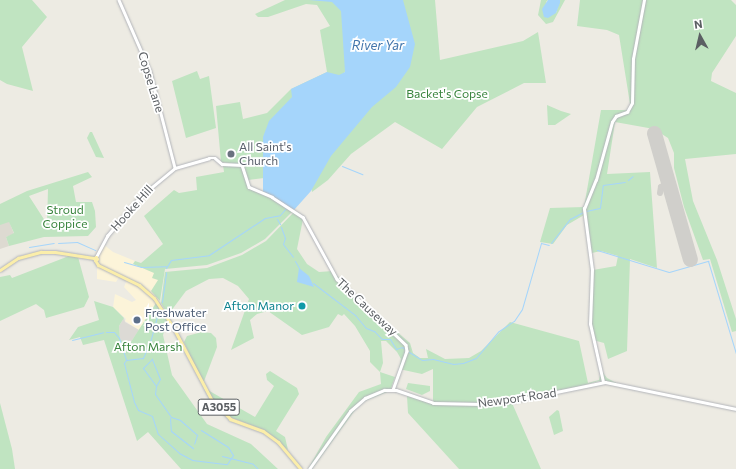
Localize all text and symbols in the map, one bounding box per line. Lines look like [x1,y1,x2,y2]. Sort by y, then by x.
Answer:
north arrow [680,16,720,56]
text: N [693,17,703,31]
water label: River Yar [352,37,404,53]
street label: Copse Lane [135,50,167,114]
park label: Backet's Copse [406,87,488,101]
place label: All Saint's Church [239,140,292,168]
marker: All Saint's Church [226,149,236,159]
street label: Hooke Hill [108,182,156,234]
park label: Stroud Coppice [43,203,87,231]
street label: The Causeway [334,275,400,339]
place label: Afton Manor [224,299,294,313]
marker: Afton Manor [297,301,307,311]
place label: Freshwater Post Office [145,306,207,334]
marker: Freshwater Post Office [132,315,142,325]
park label: Afton Marsh [114,340,182,354]
street label: Newport Road [477,385,557,411]
road number: A3055 [197,398,241,416]

